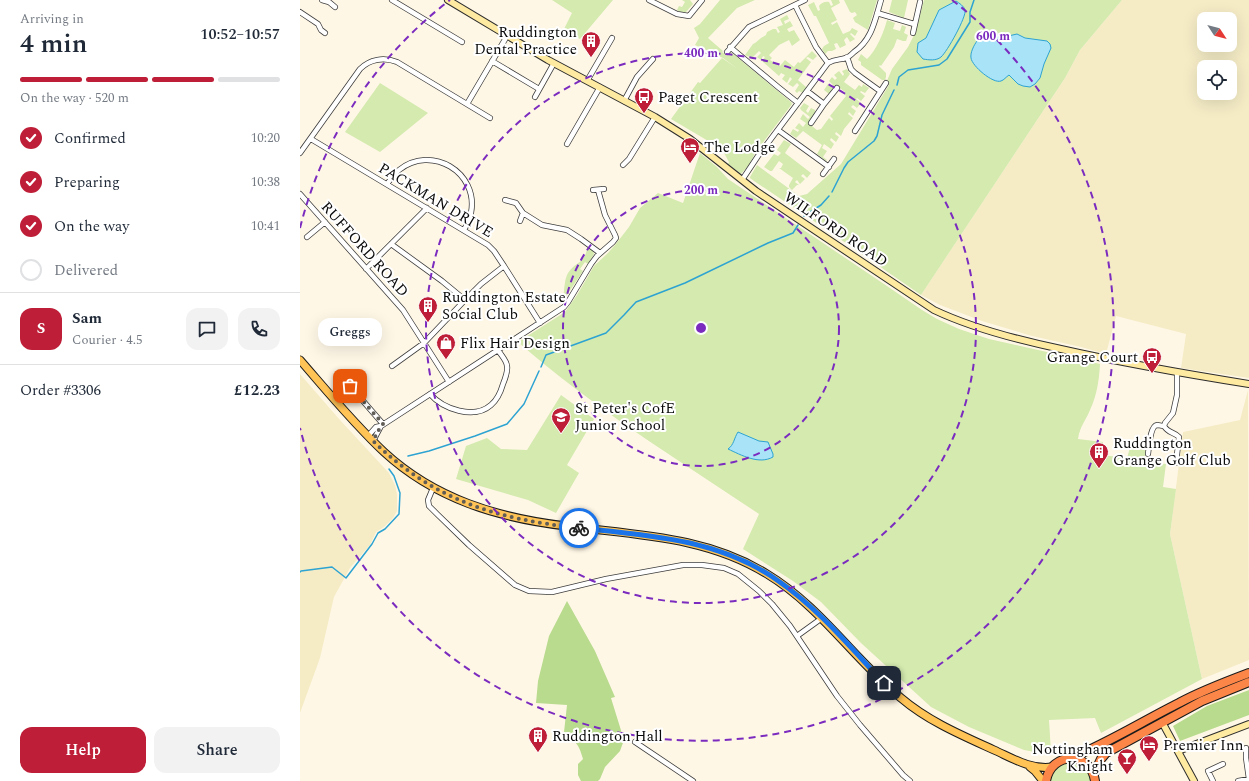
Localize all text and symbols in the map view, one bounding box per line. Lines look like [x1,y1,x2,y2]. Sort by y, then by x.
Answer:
text: Arriving in [20,9,84,29]
north arrow [1197,12,1237,52]
map controls [1197,12,1237,100]
place label: Ruddington Dental Practice [474,21,577,61]
text: 10:52–10:57 [200,23,280,46]
text: 4 min [20,24,87,64]
text: 600 m [976,27,1010,46]
building icon: Ruddington Dental Practice [580,30,602,58]
text: 400 m [684,44,718,63]
button: locate [1197,60,1237,100]
bus stop icon: Paget Crescent [633,86,655,114]
place label: Paget Crescent [658,86,758,109]
text: On the way · 520 m [20,88,129,108]
icon: check [20,127,42,149]
text: Confirmed [54,127,126,150]
text: 10:20 [251,128,280,148]
hotel icon: The Lodge [679,136,701,164]
place label: The Lodge [704,136,775,159]
street label: PACKMAN DRIVE [374,157,498,244]
icon: check [20,171,42,193]
text: Preparing [54,171,120,194]
text: 10:38 [251,172,280,192]
text: 200 m [684,181,718,200]
street label: WILFORD ROAD [779,186,892,273]
street label: RUFFORD ROAD [315,196,414,302]
icon: check [20,215,42,237]
text: On the way [54,215,129,238]
text: 10:41 [251,216,280,236]
text: Delivered [54,259,118,282]
place label: Ruddington Estate Social Club [442,286,566,326]
building icon: Ruddington Estate Social Club [417,295,439,323]
text: Sam [72,307,102,330]
button: chat [186,308,228,350]
button: phone [238,308,280,350]
text: S [37,317,45,340]
callout: Greggs [318,318,382,346]
centre of rings [694,321,708,335]
text: Greggs [329,322,371,342]
text: Courier · 4.5 [72,330,142,350]
shop icon: Flix Hair Design [435,332,457,360]
place label: Flix Hair Design [460,332,570,355]
place label: Grange Court [1047,346,1138,369]
bus stop icon: Grange Court [1141,346,1163,374]
pin [333,369,367,403]
icon: bag [339,375,361,397]
text: Order #3306 [20,379,101,402]
text: £12.23 [234,379,280,402]
place label: St Peter's CofE Junior School [575,397,675,437]
school or university icon: St Peter's CofE Junior School [550,406,572,434]
place label: Ruddington Grange Golf Club [1113,432,1231,472]
building icon: Ruddington Grange Golf Club [1088,441,1110,469]
courier [559,508,599,548]
icon: bike [568,517,590,539]
pin [867,666,901,700]
icon: home [873,672,895,694]
building icon: Ruddington Hall [527,725,549,753]
place label: Ruddington Hall [552,725,663,748]
button: Help [20,727,146,773]
button: Share [154,727,280,773]
hotel icon: Premier Inn [1138,734,1160,762]
place label: Premier Inn [1163,734,1244,757]
place label: Nottingham Knight [1032,738,1113,778]
bar icon: Nottingham Knight [1116,747,1138,775]

